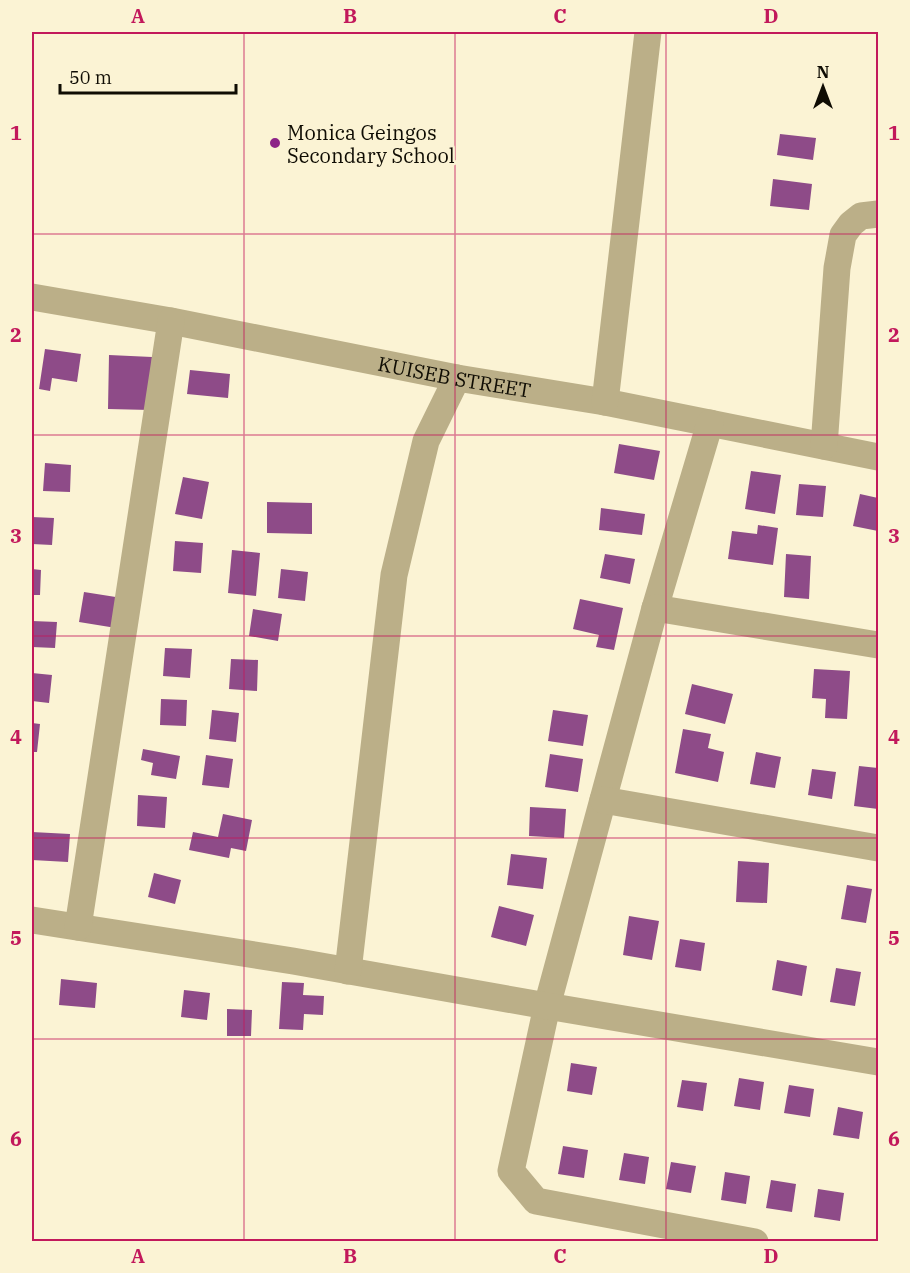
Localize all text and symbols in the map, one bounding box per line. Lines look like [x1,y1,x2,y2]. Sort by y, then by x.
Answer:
text: A [131,2,145,29]
text: B [343,2,357,29]
text: C [553,2,567,29]
text: D [763,2,779,29]
scale bar [60,57,236,95]
north arrow [793,57,853,117]
text: N [817,62,829,82]
text: 50 m [69,66,112,89]
text: 1 [10,119,22,146]
place label: Monica Geingos Secondary School [287,119,455,169]
text: 1 [888,119,900,146]
marker: Monica Geingos Secondary School [268,136,282,150]
text: 2 [10,321,22,348]
text: 2 [888,321,900,348]
street label: KUISEB STREET [376,349,533,403]
text: 3 [10,522,22,549]
text: 3 [888,522,900,549]
text: 4 [10,723,22,750]
text: 4 [888,723,900,750]
text: 5 [10,924,22,951]
text: 5 [888,924,900,951]
text: 6 [10,1125,22,1152]
text: 6 [888,1125,900,1152]
text: A [131,1242,145,1269]
text: B [343,1242,357,1269]
text: C [553,1242,567,1269]
text: D [763,1242,779,1269]

